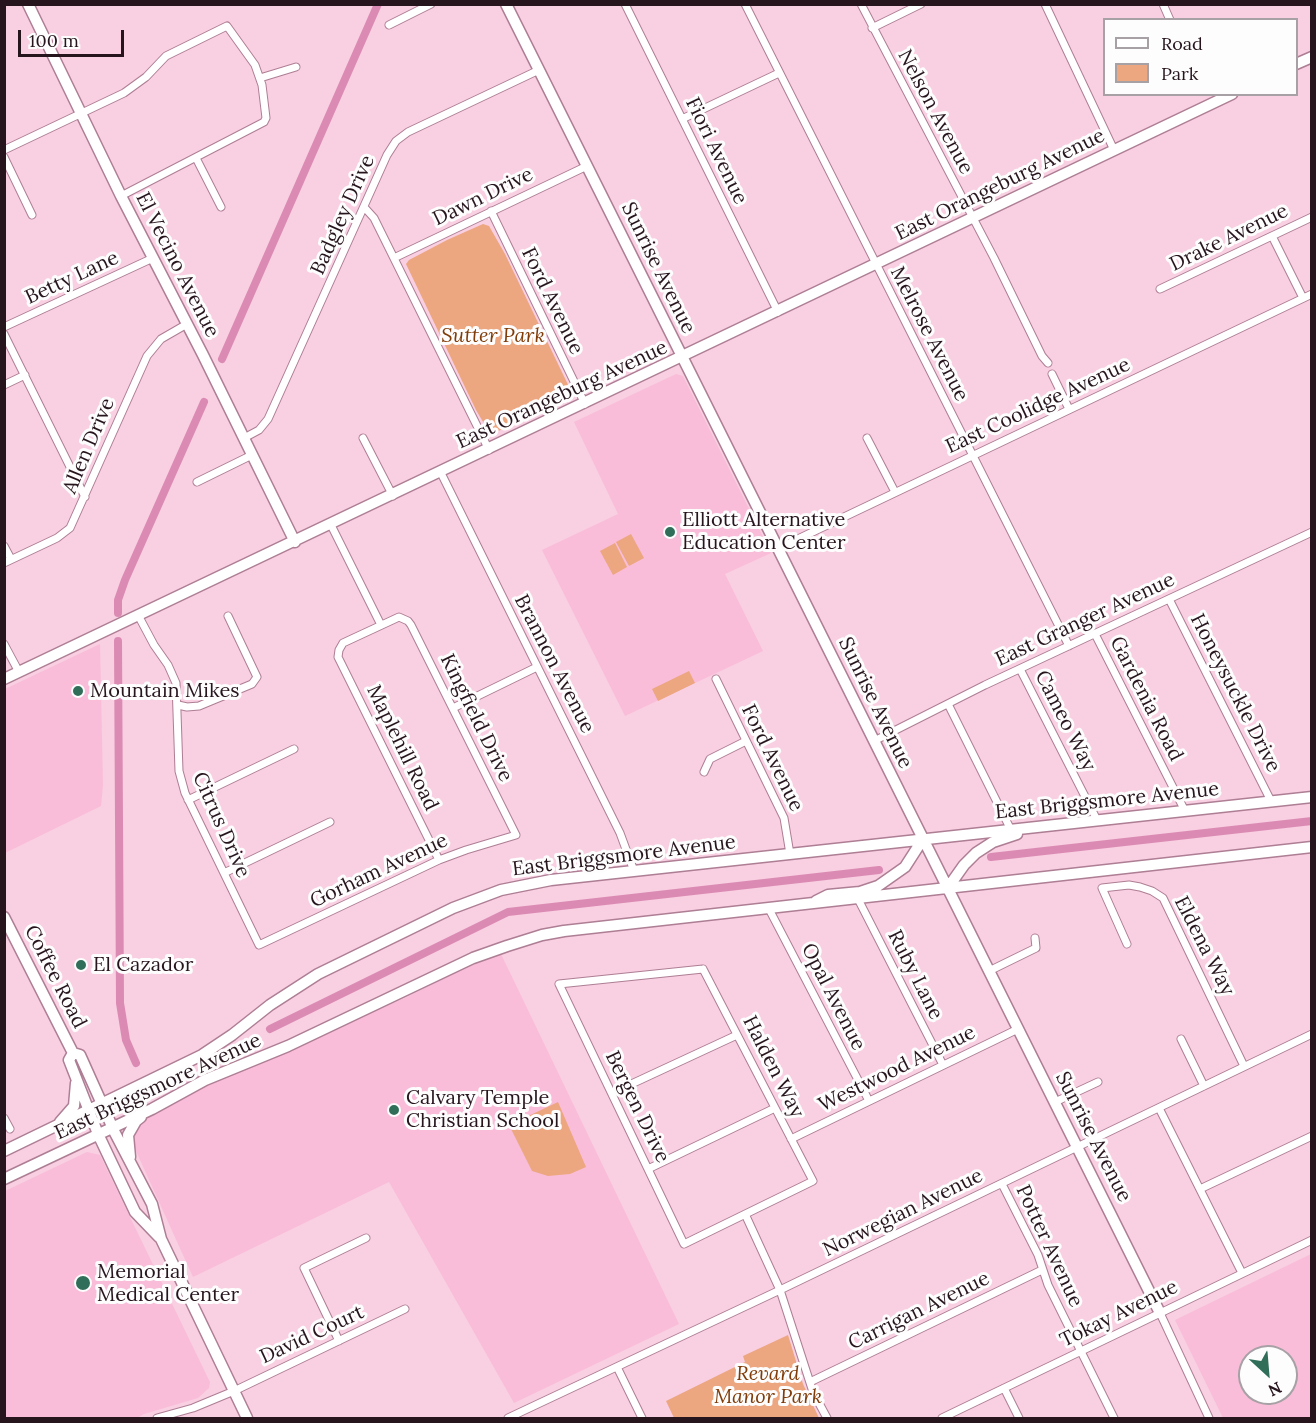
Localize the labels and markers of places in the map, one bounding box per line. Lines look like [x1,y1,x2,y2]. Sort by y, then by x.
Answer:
place label: Elliott Alternative Education Center [682,508,846,555]
marker: Elliott Alternative Education Center [663,525,677,539]
place label: Mountain Mikes [90,679,240,703]
marker: Mountain Mikes [71,684,85,698]
place label: El Cazador [93,953,193,977]
marker: El Cazador [74,958,88,972]
place label: Calvary Temple Christian School [406,1086,559,1133]
marker: Calvary Temple Christian School [387,1103,401,1117]
place label: Memorial Medical Center [97,1260,239,1307]
marker: Memorial Medical Center [74,1274,92,1292]

